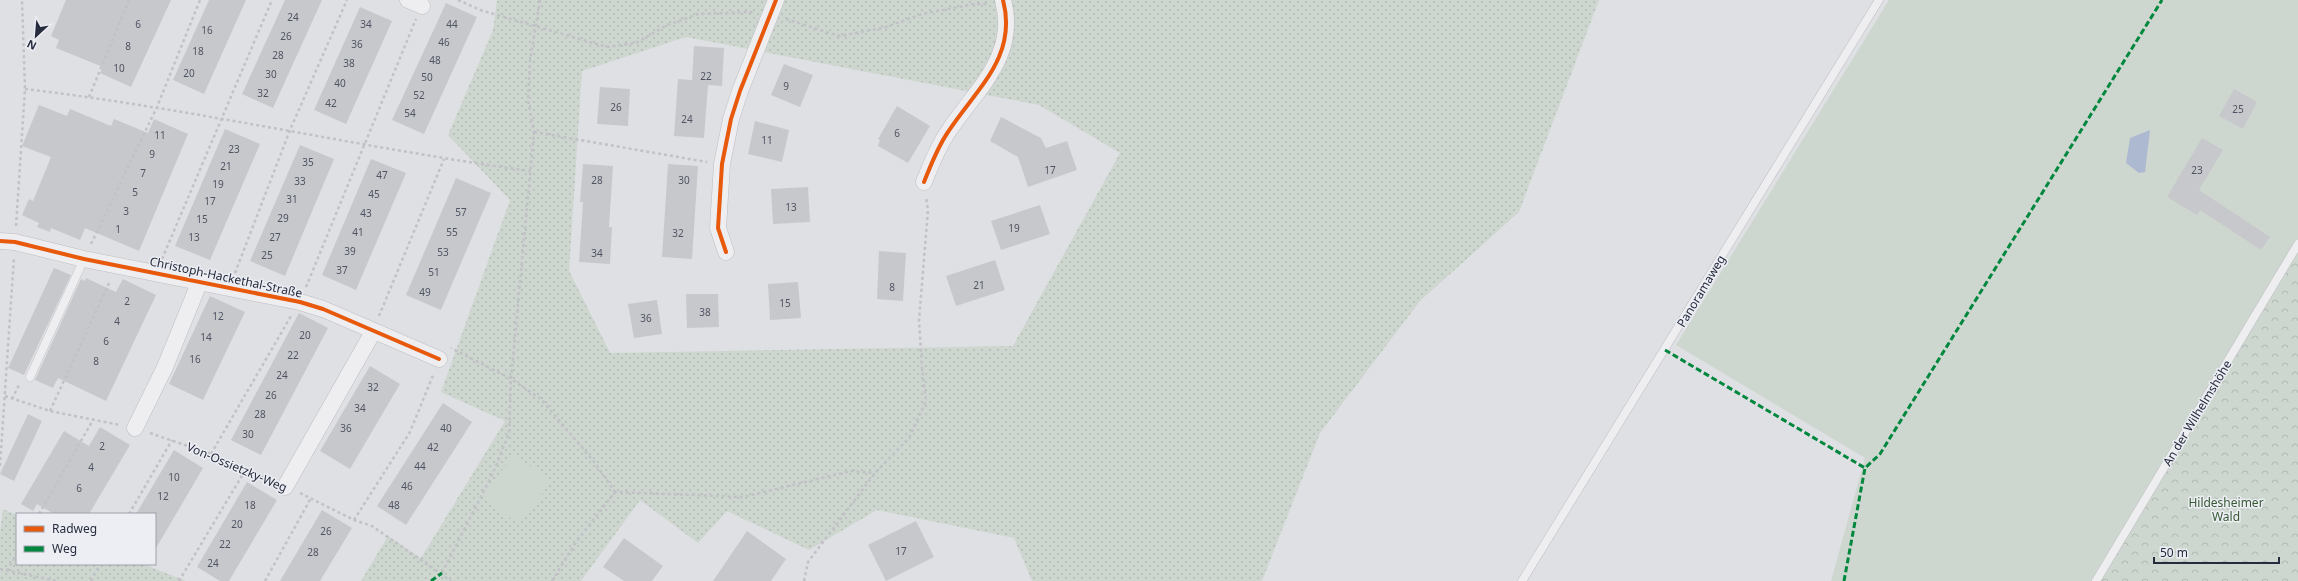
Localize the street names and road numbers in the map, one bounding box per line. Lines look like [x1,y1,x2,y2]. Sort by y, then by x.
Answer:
street label: Christoph-Hackethal-Straße [148,252,304,302]
street label: Panoramaweg [1673,252,1729,330]
street label: An der Wilhelmshöhe [2159,357,2236,469]
street label: Von-Ossietzky-Weg [184,438,290,496]

